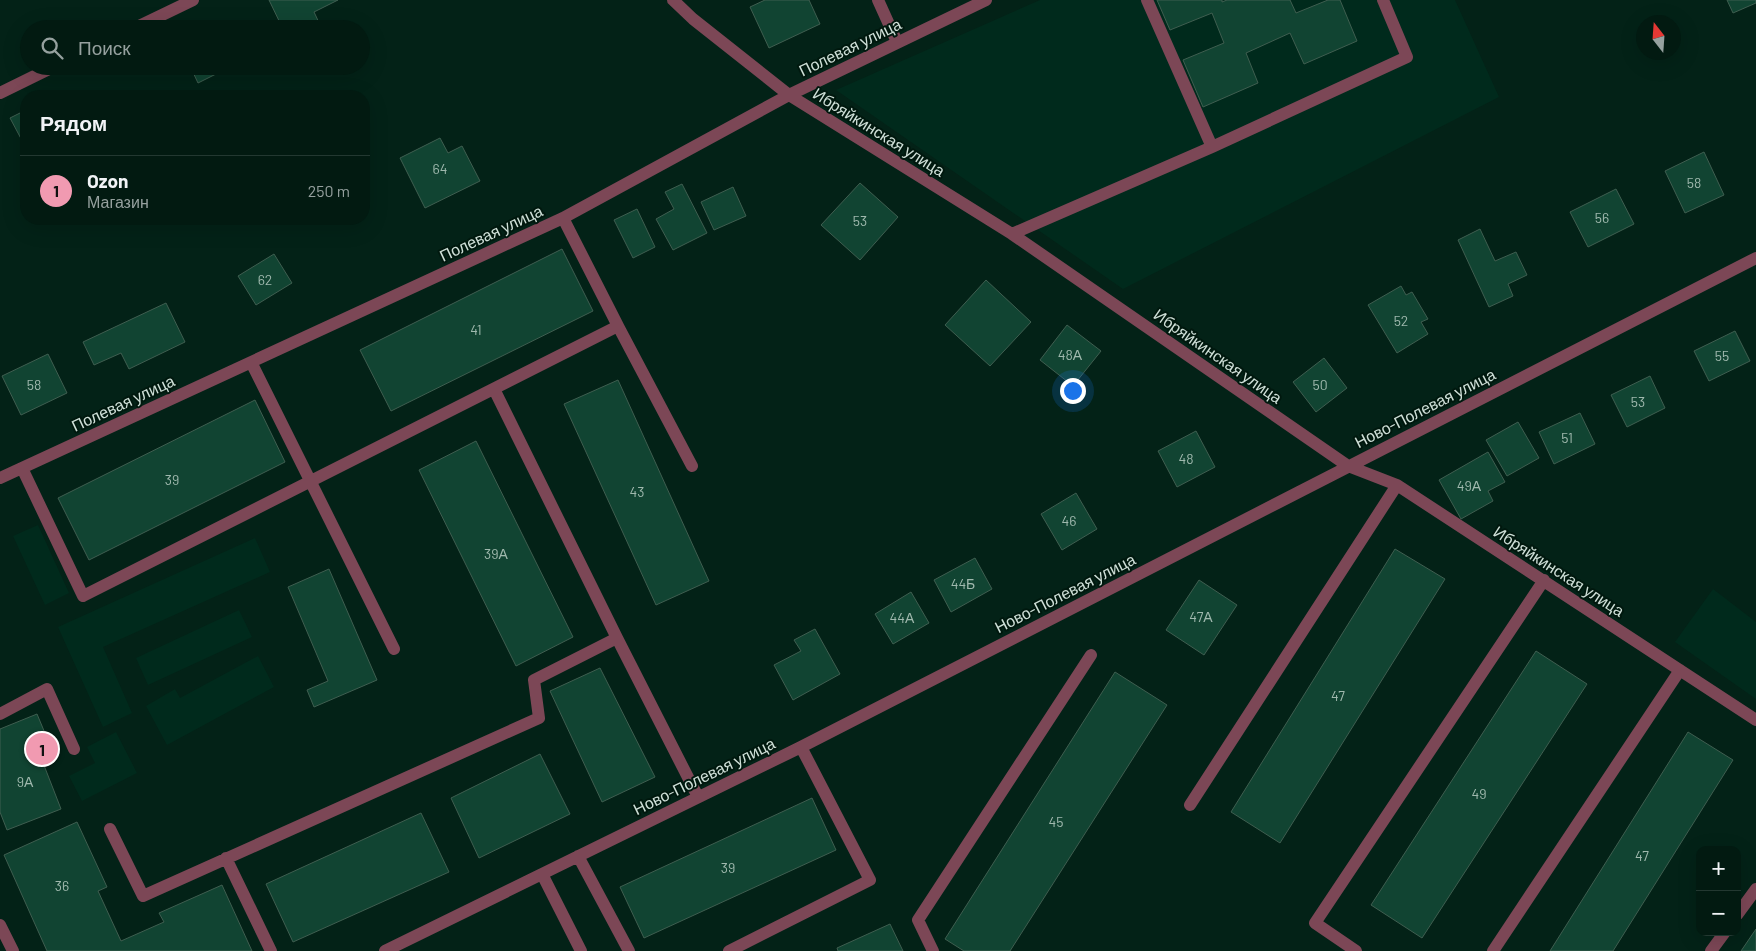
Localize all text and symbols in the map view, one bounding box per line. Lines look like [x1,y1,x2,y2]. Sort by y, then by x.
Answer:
street label: Полевая улица [796,14,904,79]
north arrow [1636,15,1681,60]
search box [20,20,370,75]
icon: search [38,34,66,62]
text: Поиск [78,36,131,59]
street label: Ибряйкинская улица [810,83,949,180]
text: Рядом [40,110,107,135]
house number: 64 [433,160,447,177]
text: Ozon [87,169,129,192]
house number: 58 [1687,174,1701,191]
text: 1 [53,181,59,200]
text: 250 m [308,181,350,200]
text: Магазин [87,192,149,211]
street label: Полевая улица [436,200,545,265]
house number: 56 [1595,209,1609,226]
house number: 53 [853,212,867,229]
house number: 62 [258,271,272,288]
street label: Ибряйкинская улица [1151,304,1286,407]
house number: 52 [1394,312,1408,329]
house number: 41 [470,321,482,338]
house number: 48А [1058,346,1083,363]
house number: 55 [1715,347,1729,364]
street label: Ново-Полевая улица [1351,364,1498,451]
street label: Полевая улица [68,370,177,435]
house number: 58 [27,376,41,393]
house number: 50 [1312,376,1328,393]
your location [1060,378,1086,404]
house number: 53 [1631,393,1645,410]
house number: 51 [1561,429,1573,446]
house number: 48 [1178,450,1194,467]
house number: 39 [165,471,179,488]
house number: 49А [1457,477,1482,494]
house number: 43 [630,483,644,500]
house number: 46 [1062,512,1076,529]
street label: Ибряйкинская улица [1490,521,1628,620]
house number: 39А [484,545,509,562]
street label: Ново-Полевая улица [991,549,1138,636]
house number: 44Б [951,575,975,592]
house number: 47А [1189,608,1213,625]
house number: 44А [890,609,915,626]
house number: 47 [1331,687,1345,704]
pin: 1 [26,730,58,768]
street label: Ново-Полевая улица [630,733,778,818]
house number: 9А [17,773,34,790]
house number: 49 [1471,785,1487,802]
house number: 45 [1049,813,1063,830]
map controls [1696,846,1741,936]
button: + [1696,846,1741,891]
house number: 47 [1635,847,1649,864]
house number: 39 [721,859,735,876]
house number: 36 [55,877,69,894]
button: − [1696,891,1741,936]

